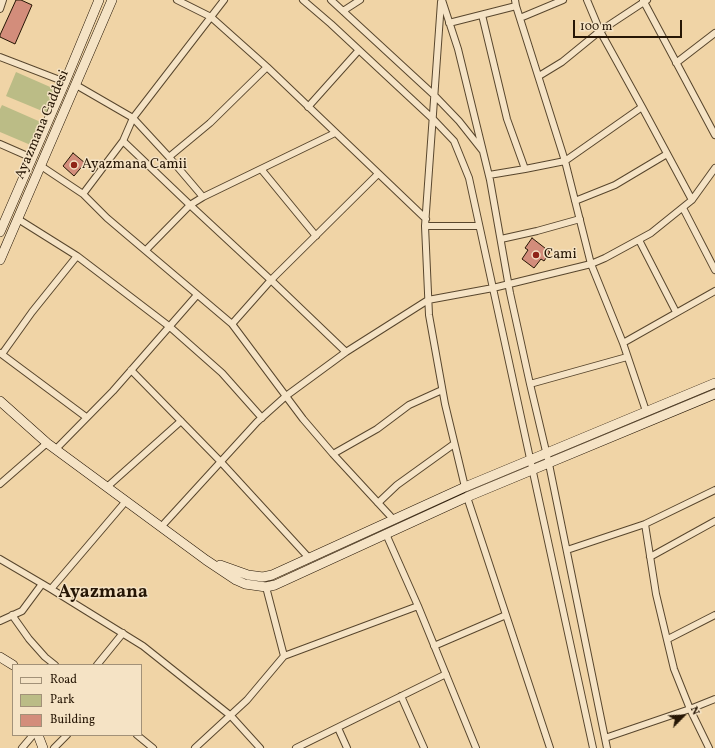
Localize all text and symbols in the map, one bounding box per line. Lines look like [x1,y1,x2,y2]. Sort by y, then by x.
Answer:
scale bar [575,12,684,38]
text: 100 m [580,19,612,35]
street label: Ayazmana Caddesi [12,68,74,182]
place label: Ayazmana Camii [82,157,187,173]
marker: Ayazmana Camii [69,160,79,170]
place label: Cami [544,247,577,263]
marker: Cami [531,250,541,260]
district label: Ayazmana [58,583,148,605]
legend [12,664,142,736]
text: Road [50,672,77,688]
text: Park [50,692,75,708]
north arrow [663,696,703,736]
text: N [686,704,703,718]
text: Building [50,712,95,728]

